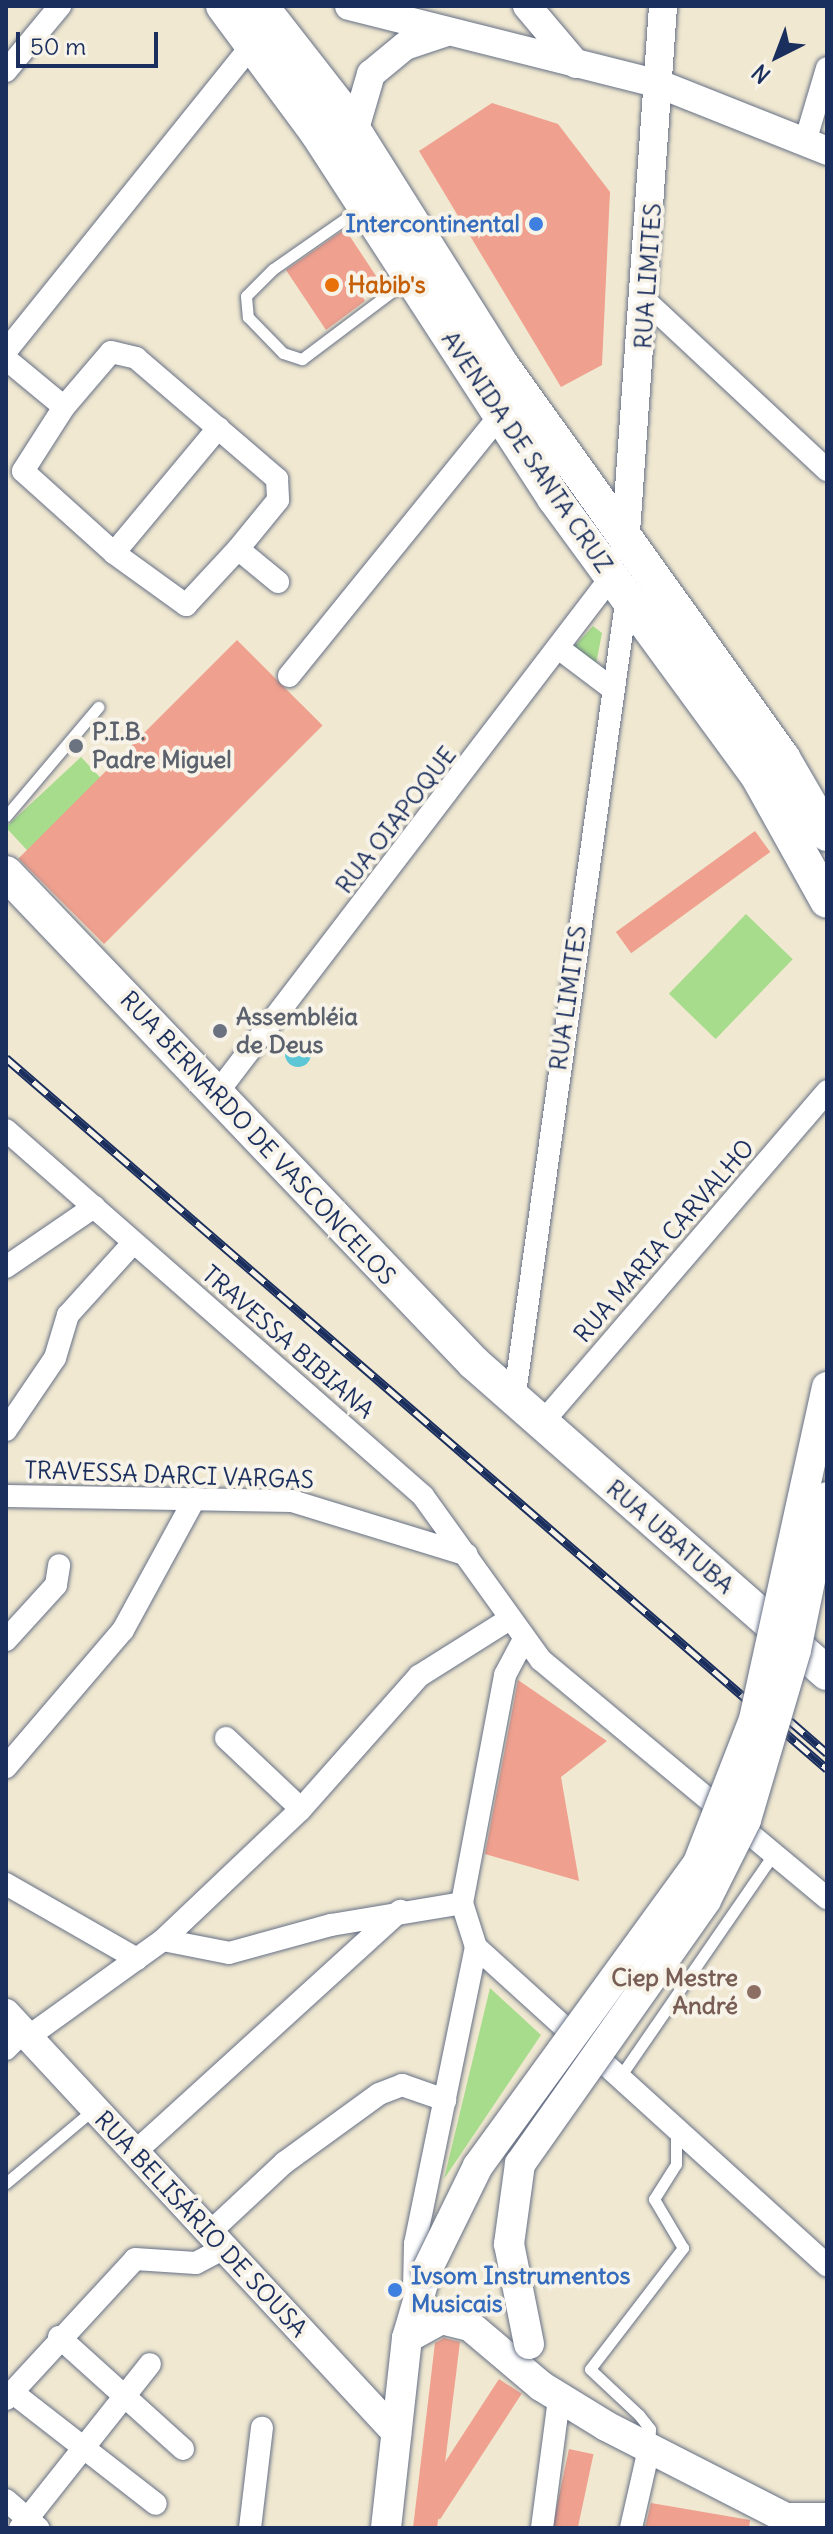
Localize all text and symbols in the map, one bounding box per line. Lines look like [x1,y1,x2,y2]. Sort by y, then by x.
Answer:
scale bar [20,16,162,66]
north arrow [737,16,817,96]
text: 50 m [30,31,86,61]
text: N [746,58,776,89]
street label: RUA LIMITES [629,202,667,350]
place label: Intercontinental [345,210,520,238]
marker: Intercontinental [527,215,545,233]
place label: Habib's [348,271,426,299]
marker: Habib's [323,276,341,294]
street label: AVENIDA DE SANTA CRUZ [435,326,619,578]
place label: P.I.B. Padre Miguel [92,718,232,774]
marker: P.I.B. Padre Miguel [67,737,85,755]
street label: RUA OIAPOQUE [330,741,462,899]
street label: RUA LIMITES [544,924,592,1072]
street label: RUA BERNARDO DE VASCONCELOS [114,985,402,1291]
place label: Assembléia de Deus [236,1003,358,1059]
marker: Assembléia de Deus [211,1022,229,1040]
street label: RUA MARIA CARVALHO [568,1134,760,1348]
street label: TRAVESSA BIBIANA [196,1259,380,1425]
street label: TRAVESSA DARCI VARGAS [24,1456,314,1494]
street label: RUA UBATUBA [600,1474,740,1600]
place label: Ciep Mestre André [611,1964,738,2020]
marker: Ciep Mestre André [745,1983,763,2001]
street label: RUA BELISÁRIO DE SOUSA [89,2105,313,2343]
place label: Ivsom Instrumentos Musicais [411,2262,631,2318]
marker: Ivsom Instrumentos Musicais [386,2281,404,2299]

